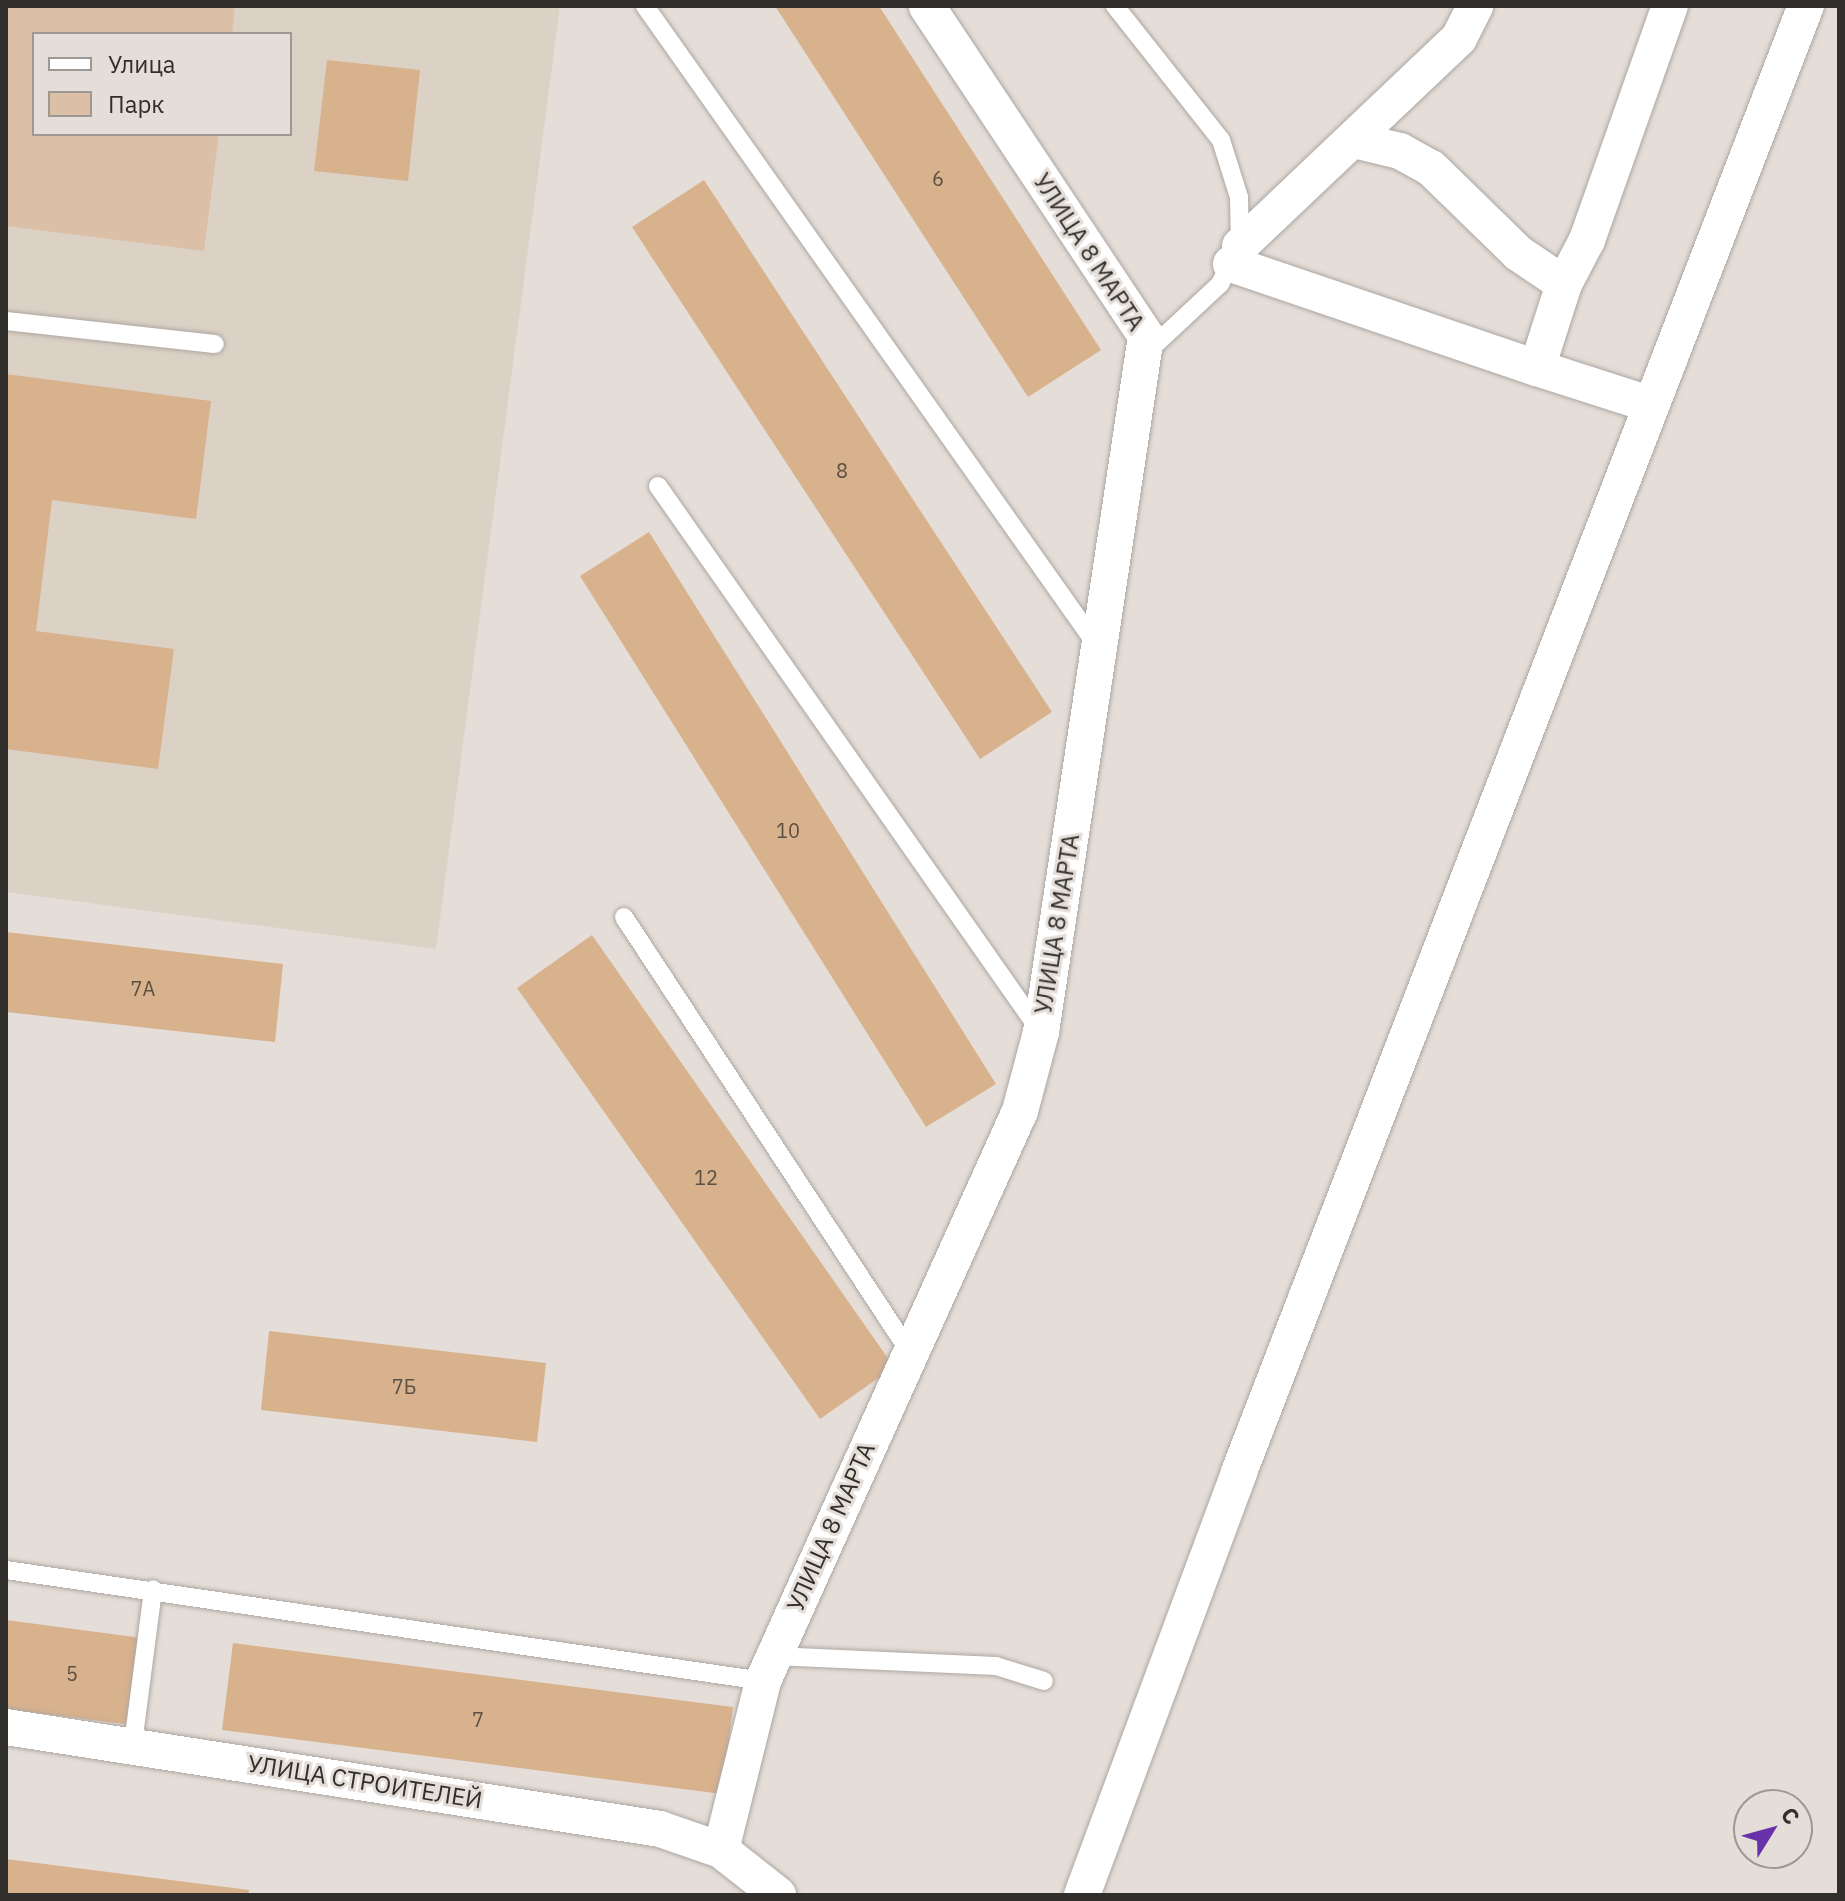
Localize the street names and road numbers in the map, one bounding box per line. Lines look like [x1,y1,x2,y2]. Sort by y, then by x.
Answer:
street label: УЛИЦА 8 МАРТА [1027,168,1151,336]
street label: УЛИЦА 8 МАРТА [1029,832,1085,1016]
street label: УЛИЦА 8 МАРТА [781,1438,881,1616]
street label: УЛИЦА СТРОИТЕЛЕЙ [246,1749,484,1815]

